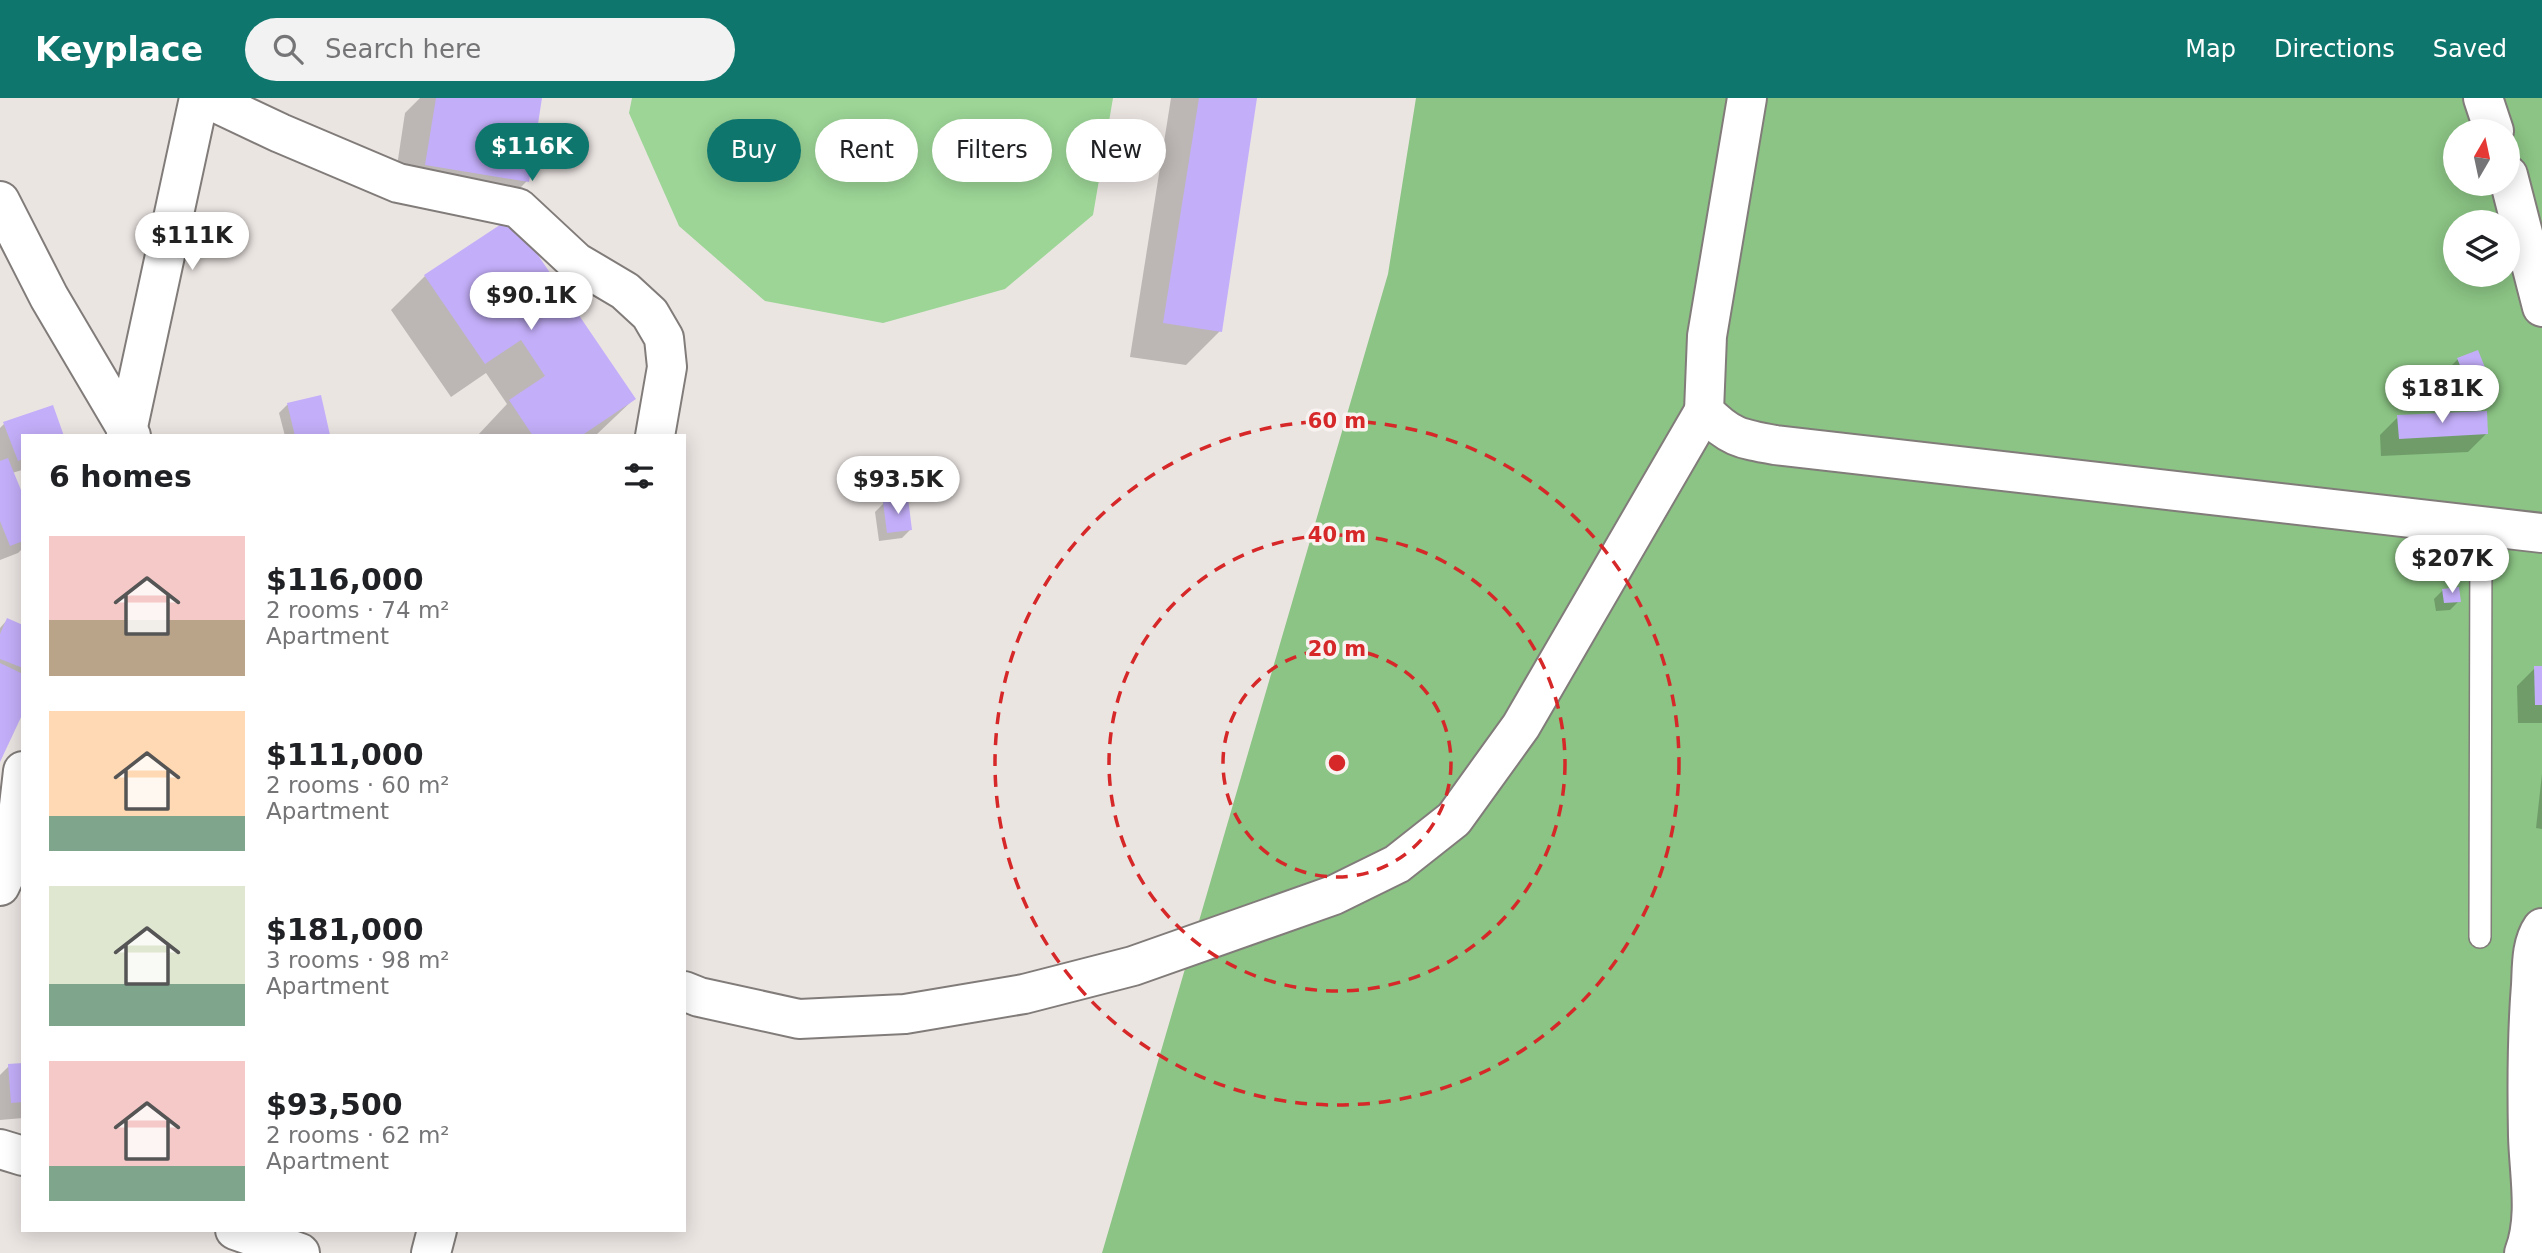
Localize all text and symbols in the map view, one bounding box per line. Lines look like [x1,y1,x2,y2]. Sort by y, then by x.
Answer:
search box [245,18,735,81]
text: Keyplace [35,30,203,69]
icon: search [269,30,307,68]
text: Search here [325,34,481,64]
text: Map [2185,35,2236,63]
text: Directions [2274,35,2395,63]
text: Saved [2433,35,2507,63]
chip: Buy [707,119,801,182]
chip: Rent [815,119,918,182]
chip: Filters [932,119,1052,182]
chip: New [1066,119,1166,182]
north arrow [2443,119,2520,196]
map controls [2443,119,2520,287]
pin: $116K [483,123,581,183]
text: $116K [491,133,573,159]
button: layers [2443,210,2520,287]
pin: $111K [143,212,241,272]
text: $111K [151,222,233,248]
pin: $90.1K [474,272,588,332]
text: $90.1K [486,282,576,308]
pin: $181K [2393,366,2491,425]
text: $181K [2401,375,2483,401]
text: 60 m [1308,409,1366,433]
pin: $93.5K [841,456,955,516]
icon: filters [620,457,658,495]
text: 6 homes [49,459,192,494]
text: $93.5K [853,466,943,492]
text: 40 m [1308,523,1366,547]
pin: $207K [2403,536,2501,595]
text: $207K [2411,545,2493,571]
text: $116,000 [266,562,424,597]
icon: home [105,564,189,648]
text: 2 rooms · 74 m² [266,597,450,623]
text: Apartment [266,623,389,649]
text: 20 m [1308,637,1366,661]
text: $111,000 [266,737,424,772]
icon: home [105,739,189,823]
centre of rings [1325,751,1349,775]
text: 2 rooms · 60 m² [266,772,450,798]
text: Apartment [266,798,389,824]
text: $181,000 [266,912,424,947]
icon: home [105,914,189,998]
text: 3 rooms · 98 m² [266,947,450,973]
text: Apartment [266,973,389,999]
text: $93,500 [266,1087,403,1122]
icon: home [105,1089,189,1173]
text: 2 rooms · 62 m² [266,1122,450,1148]
text: Apartment [266,1148,389,1174]

